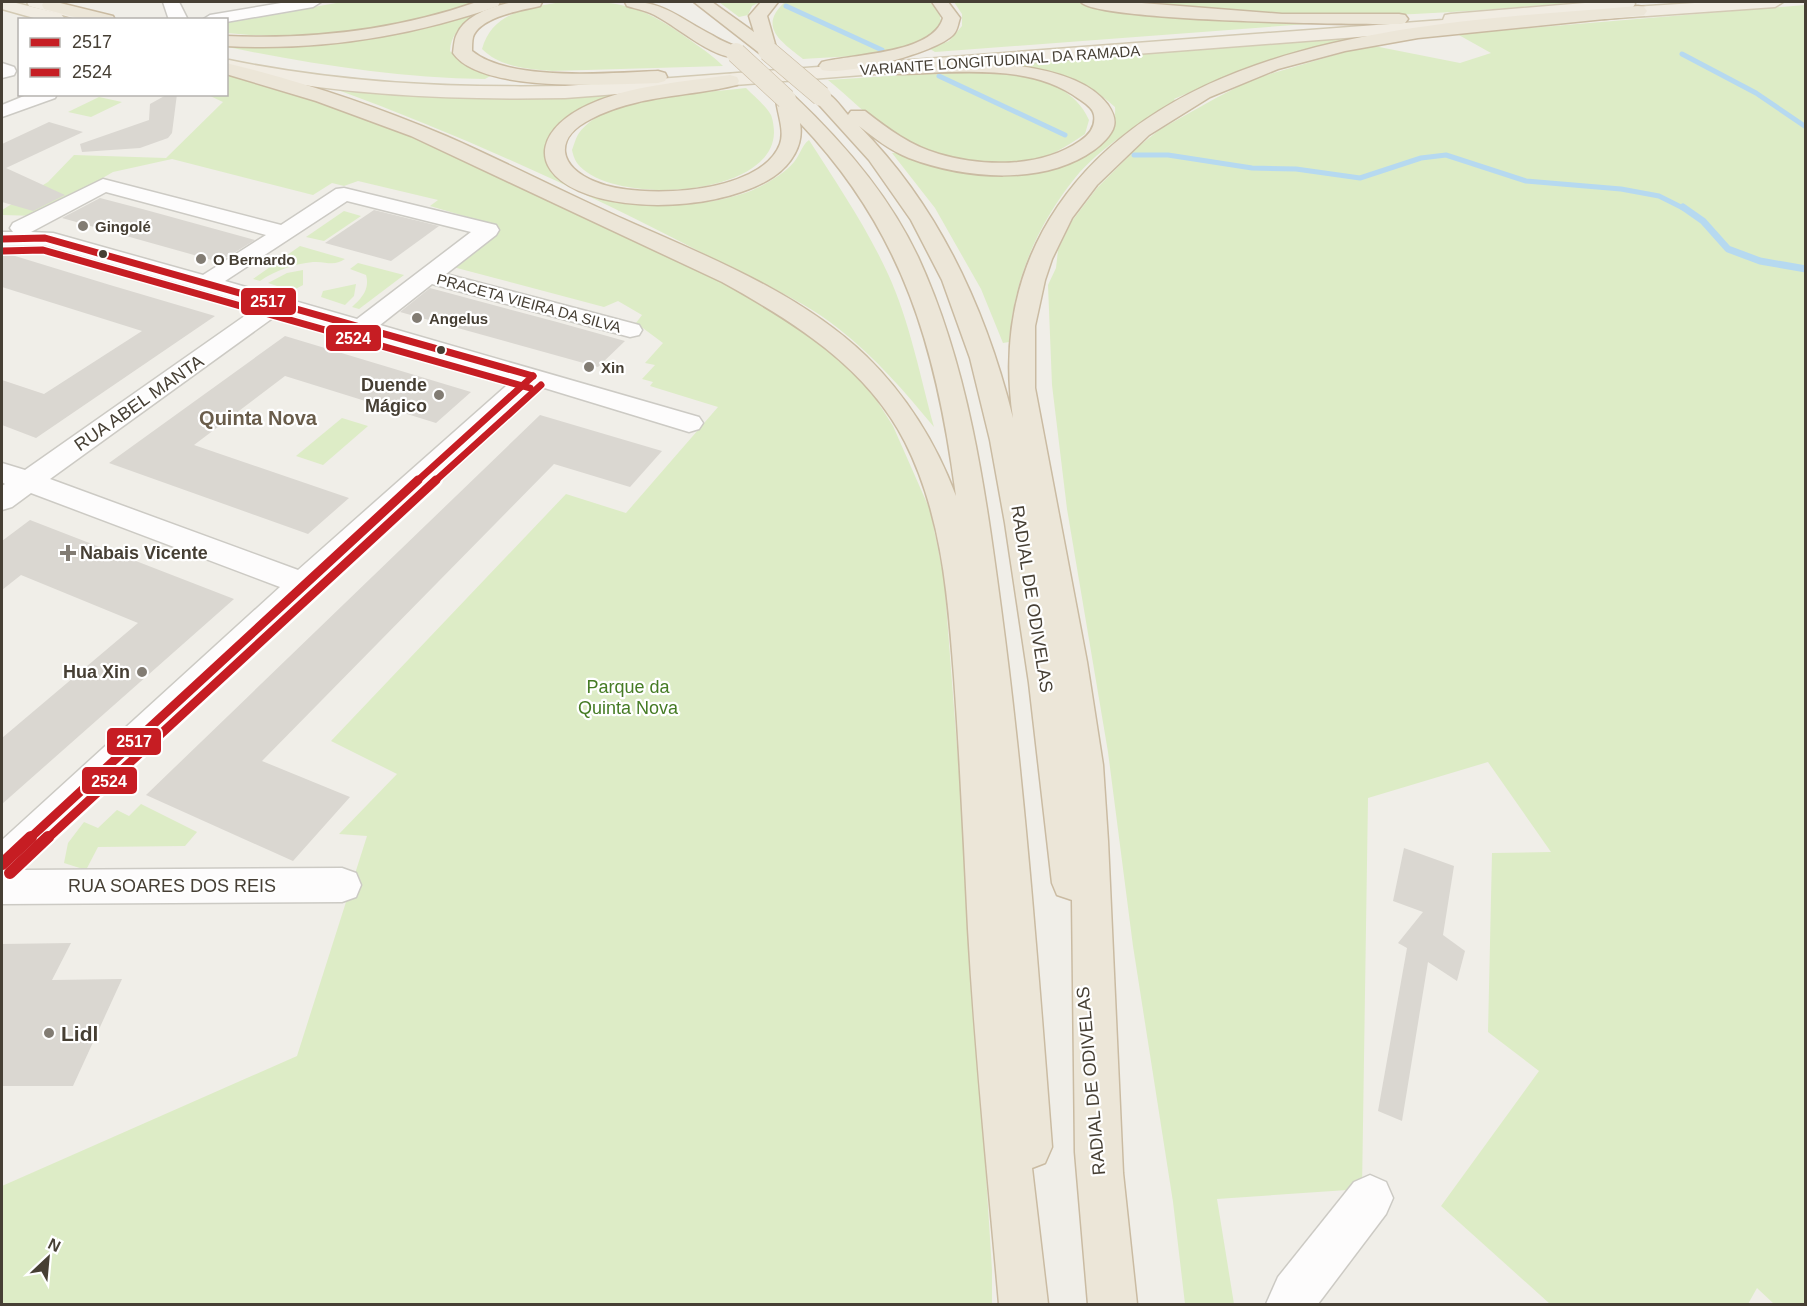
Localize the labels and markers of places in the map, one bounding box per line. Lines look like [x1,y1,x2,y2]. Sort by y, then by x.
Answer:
place label: Gingolé [95,218,151,235]
marker: Gingolé [76,219,90,233]
unlabelled marker [97,248,109,260]
place label: O Bernardo [213,251,296,268]
marker: O Bernardo [194,252,208,266]
place label: Angelus [429,310,488,327]
marker: Angelus [410,311,424,325]
unlabelled marker [435,344,447,356]
place label: Xin [601,359,624,376]
marker: Xin [582,360,596,374]
place label: Duende Mágico [361,375,427,416]
marker: Duende Mágico [432,388,446,402]
place label: Nabais Vicente [80,543,208,563]
marker: Nabais Vicente [61,546,75,560]
place label: Hua Xin [63,662,130,682]
marker: Hua Xin [135,665,149,679]
place label: Lidl [61,1022,98,1045]
marker: Lidl [42,1026,56,1040]

